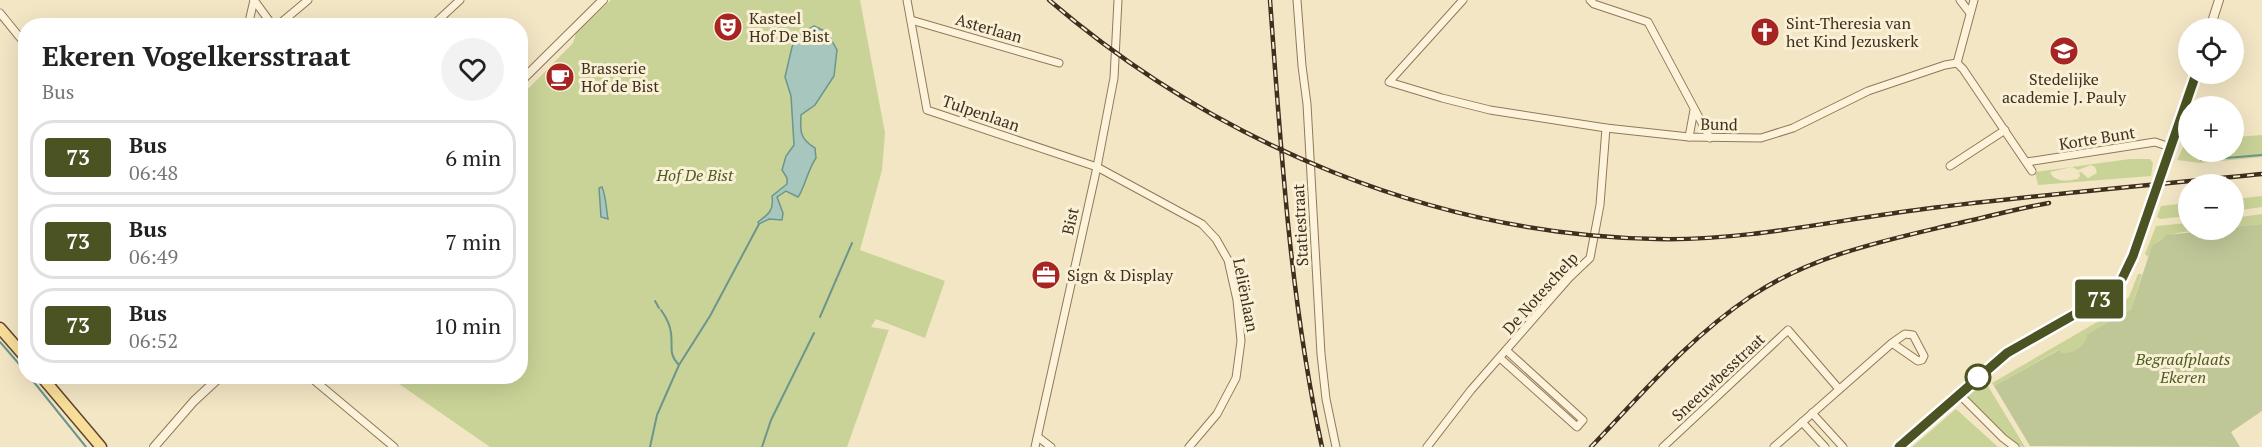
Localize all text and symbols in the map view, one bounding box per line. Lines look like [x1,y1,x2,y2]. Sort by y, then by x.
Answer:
place label: Kasteel Hof De Bist [749,7,830,47]
street label: Asterlaan [953,8,1025,48]
theatre icon: Kasteel Hof De Bist [712,11,744,43]
place label: Sint-Theresia van het Kind Jezuskerk [1786,12,1919,52]
church icon: Sint-Theresia van het Kind Jezuskerk [1749,16,1781,48]
map controls [2178,18,2244,240]
button: locate [2178,18,2244,84]
school or university icon: Stedelijke academie J. Pauly [2048,35,2080,67]
text: Ekeren Vogelkersstraat [42,37,351,74]
button: heart [441,38,504,101]
place label: Brasserie Hof de Bist [581,57,659,97]
cafe icon: Brasserie Hof de Bist [544,61,576,93]
place label: Stedelijke academie J. Pauly [2002,68,2127,108]
text: Bus [42,78,74,105]
street label: Tulpenlaan [939,89,1023,137]
button: + [2178,96,2244,162]
street label: Bund [1700,113,1738,135]
street label: Korte Bunt [2057,121,2137,155]
text: Bus [129,130,167,159]
text: 73 [66,143,90,171]
text: 6 min [445,143,501,172]
text: 06:48 [129,159,178,186]
park label: Hof De Bist [656,164,734,186]
button: − [2178,174,2244,240]
street label: Statiestraat [1287,183,1313,267]
street label: Bist [1056,205,1084,237]
text: Bus [129,214,167,243]
text: 73 [66,227,90,255]
text: 7 min [445,227,501,256]
text: 06:49 [129,243,178,270]
street label: De Noteschelp [1497,247,1583,339]
street label: Leliënlaan [1228,256,1264,334]
office icon: Sign & Display [1030,259,1062,291]
place label: Sign & Display [1067,264,1174,286]
line badge: 73 [2072,280,2126,318]
text: 73 [2087,285,2111,313]
text: Bus [129,298,167,327]
text: 73 [66,311,90,339]
text: 10 min [434,311,501,340]
text: 06:52 [129,327,178,354]
street label: Sneeuwbesstraat [1667,328,1769,426]
park label: Begraafplaats Ekeren [2134,348,2231,388]
unlabelled marker [1965,364,1991,390]

